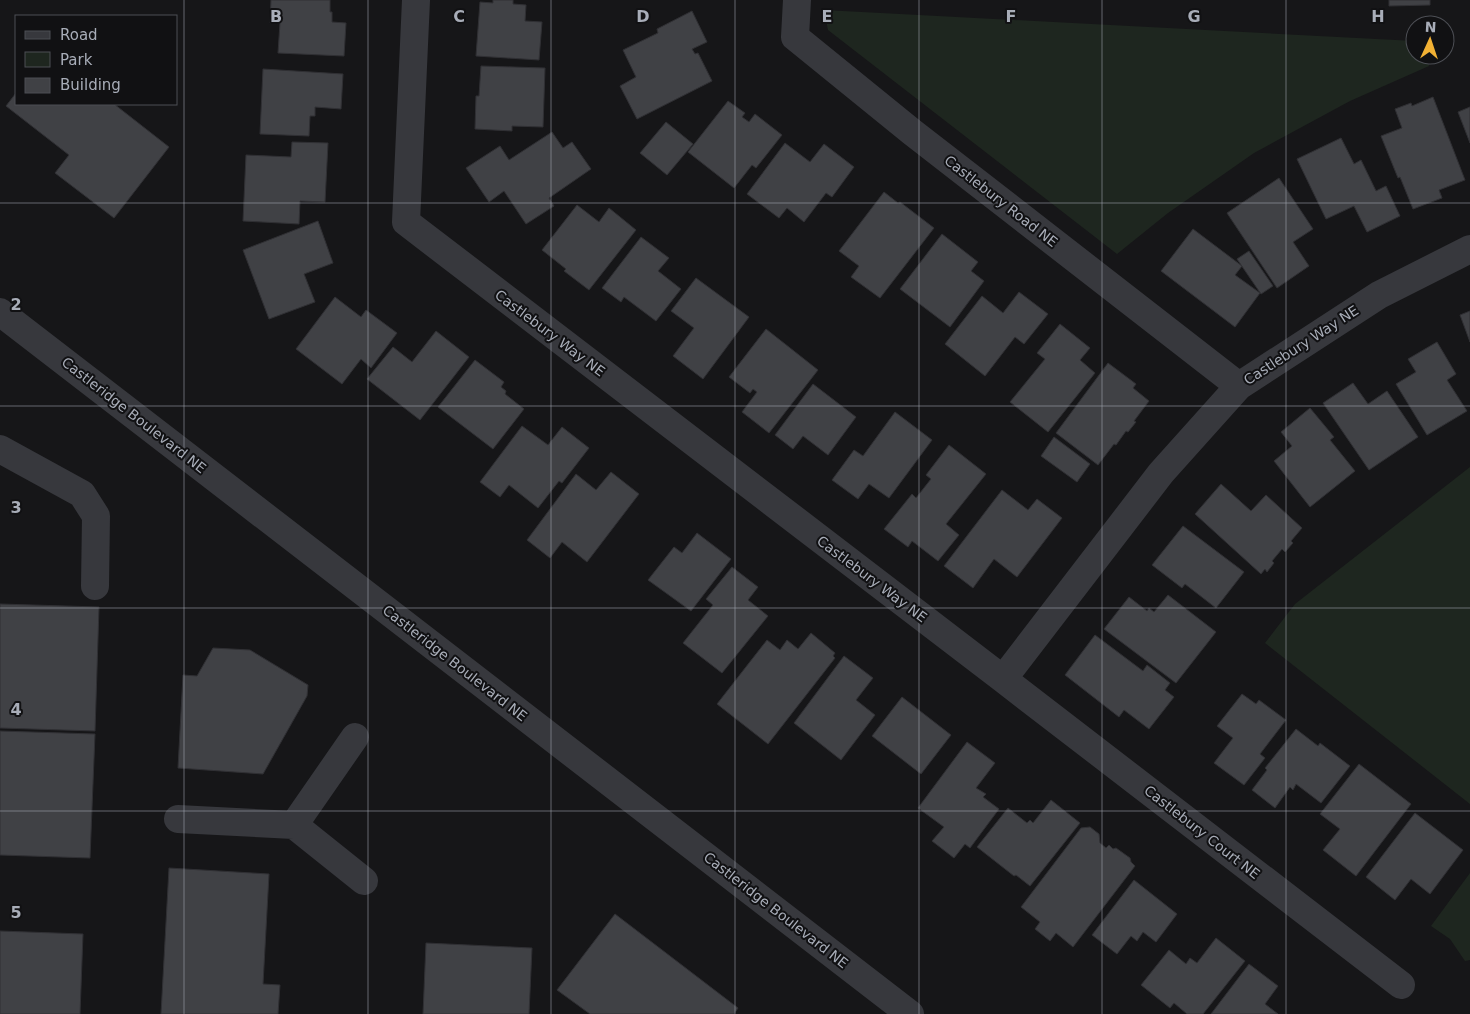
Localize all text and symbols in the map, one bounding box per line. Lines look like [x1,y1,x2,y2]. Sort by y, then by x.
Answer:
text: B [270,7,282,26]
text: C [453,7,465,26]
text: D [636,7,650,26]
text: E [822,7,832,26]
text: F [1006,7,1016,26]
text: G [1187,7,1201,26]
text: H [1371,7,1385,26]
legend [15,15,178,105]
north arrow [1405,15,1455,65]
text: N [1424,19,1437,35]
text: Road [60,26,98,44]
text: Park [60,51,93,69]
text: Building [60,76,121,94]
street label: Castlebury Road NE [941,152,1061,250]
street label: Castlebury Way NE [492,286,608,380]
text: 2 [10,295,22,314]
street label: Castlebury Way NE [1241,302,1361,388]
street label: Castleridge Boulevard NE [59,354,209,476]
text: 3 [10,498,22,517]
street label: Castlebury Way NE [814,532,930,626]
street label: Castleridge Boulevard NE [380,602,530,724]
text: 4 [10,700,22,719]
street label: Castlebury Court NE [1141,782,1263,882]
street label: Castleridge Boulevard NE [701,849,851,971]
text: 5 [10,903,22,922]

